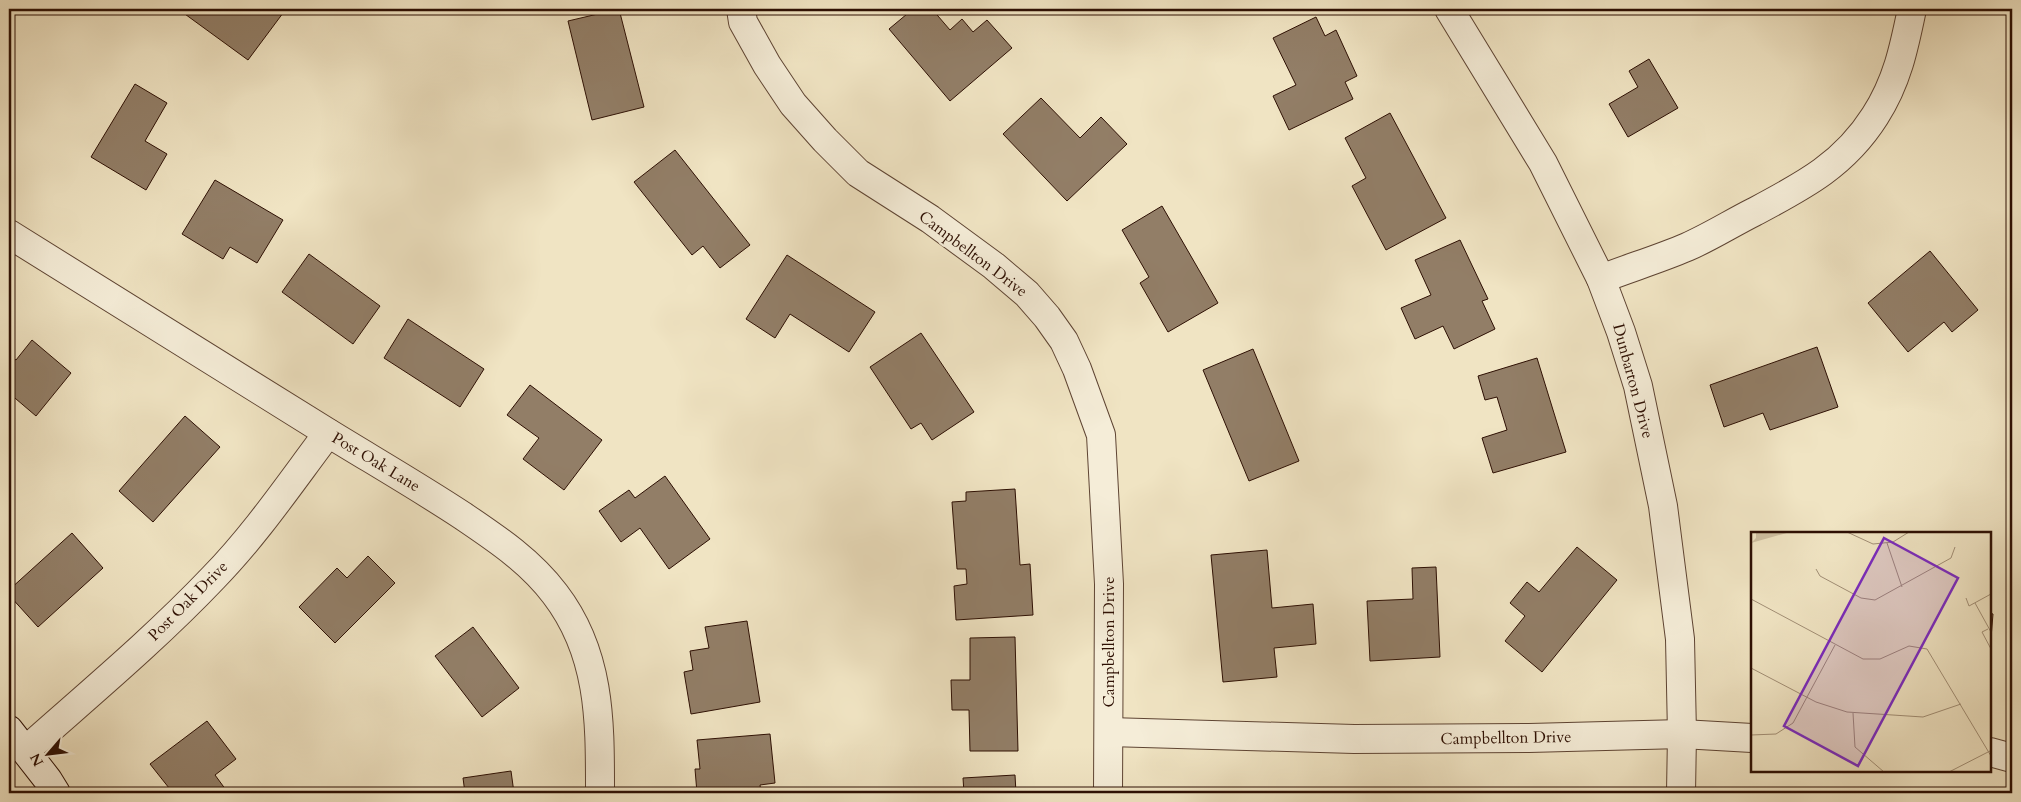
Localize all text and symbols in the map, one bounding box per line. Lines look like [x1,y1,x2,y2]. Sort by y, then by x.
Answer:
street label: Campbellton Drive [914,206,1032,302]
street label: Dunbarton Drive [1607,321,1659,441]
street label: Post Oak Lane [328,427,424,497]
inset map [1751,532,1991,772]
street label: Post Oak Drive [143,556,233,646]
street label: Campbellton Drive [1098,577,1120,707]
street label: Campbellton Drive [1440,726,1572,750]
north arrow [22,730,72,780]
text: N [26,750,48,770]

